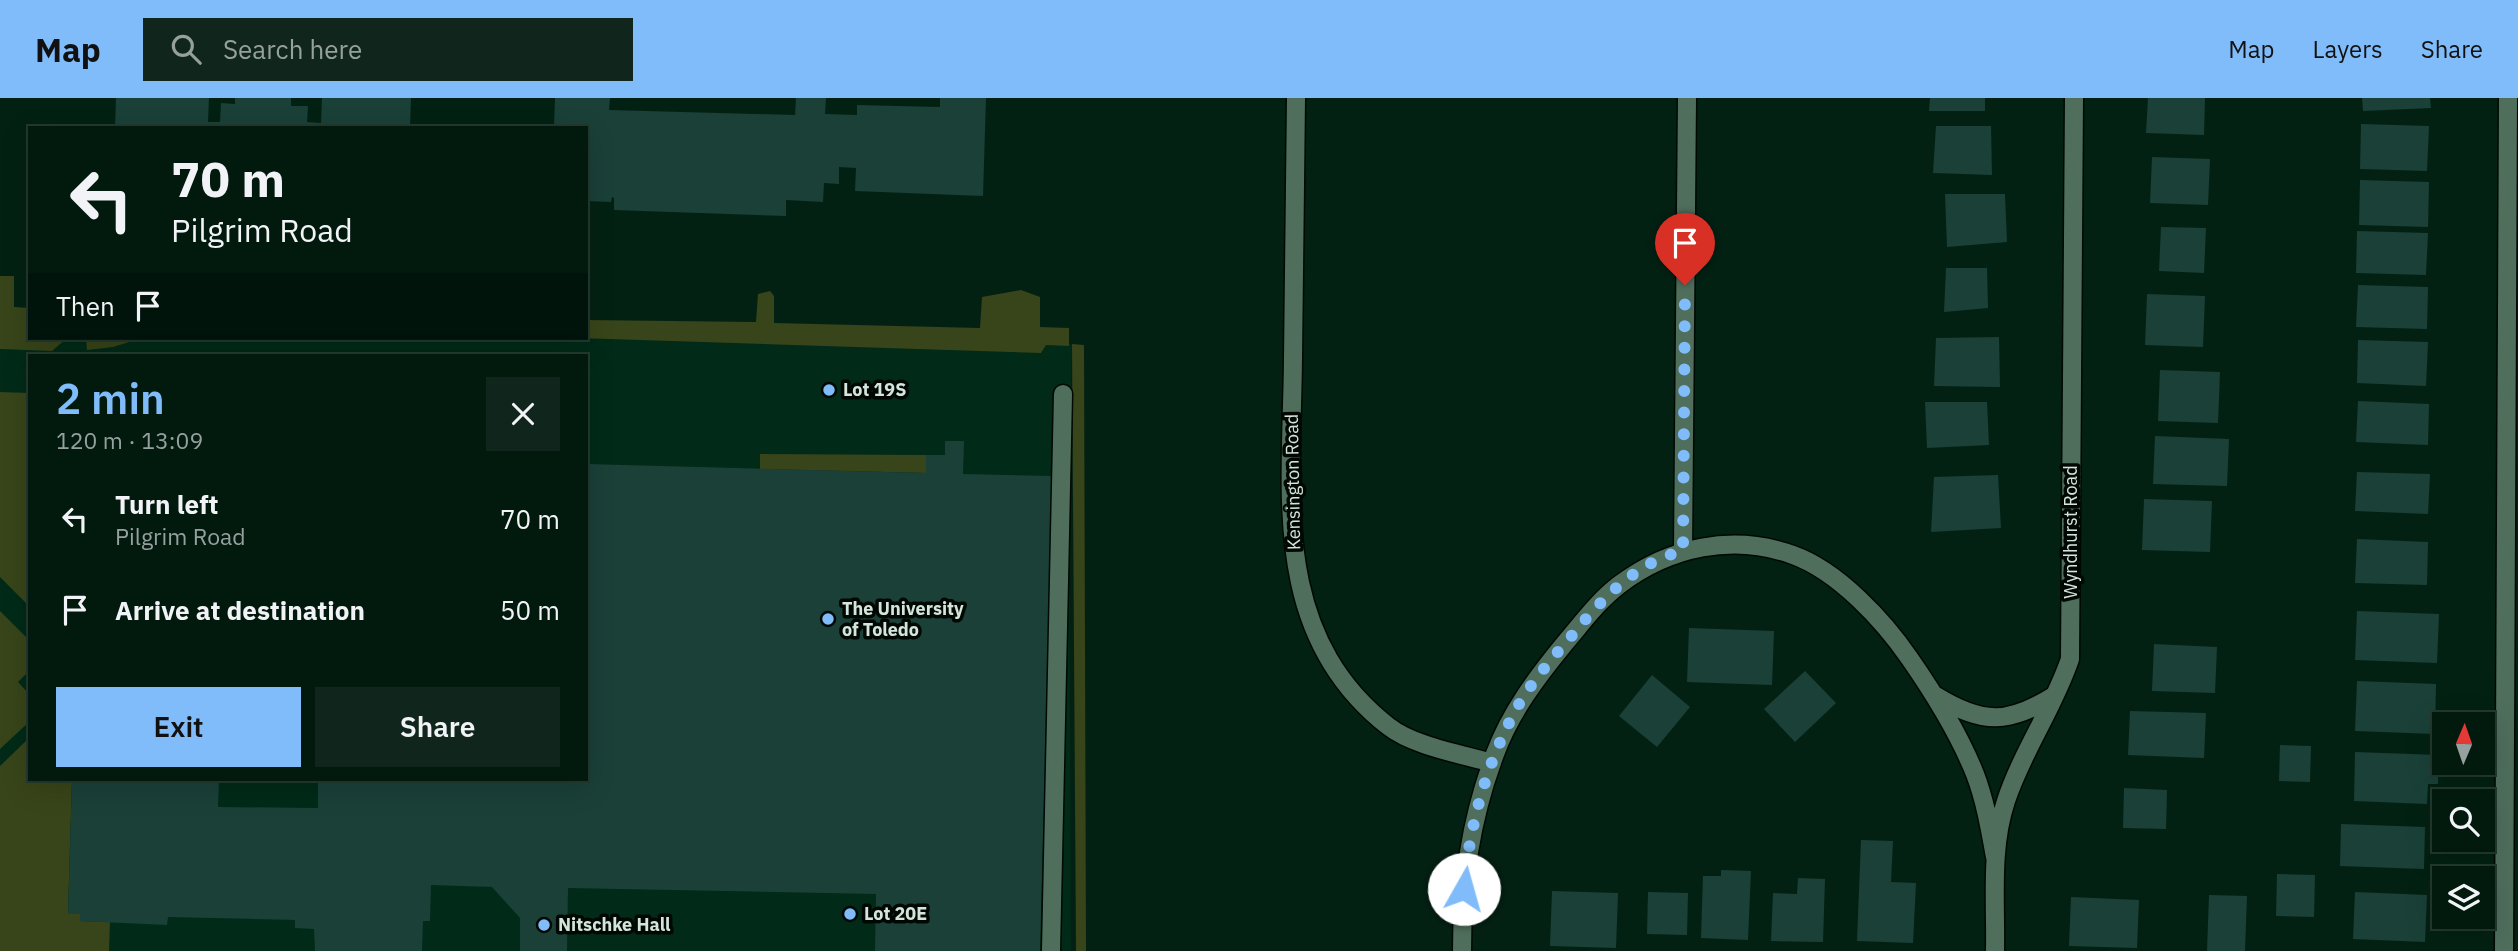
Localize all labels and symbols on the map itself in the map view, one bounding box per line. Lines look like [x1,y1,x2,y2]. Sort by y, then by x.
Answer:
pin [1655,213,1715,285]
place label: Lot 19S [843,378,906,401]
marker: Lot 19S [821,382,837,398]
street label: Kensington Road [1280,414,1305,550]
street label: Wyndhurst Road [2059,465,2082,599]
place label: The University of Toledo [842,597,964,641]
marker: The University of Toledo [820,611,836,627]
north arrow [2432,712,2496,775]
position arrow [1427,852,1501,926]
place label: Lot 20E [864,902,927,925]
marker: Lot 20E [842,906,858,922]
place label: Nitschke Hall [558,913,671,936]
marker: Nitschke Hall [536,917,552,933]

